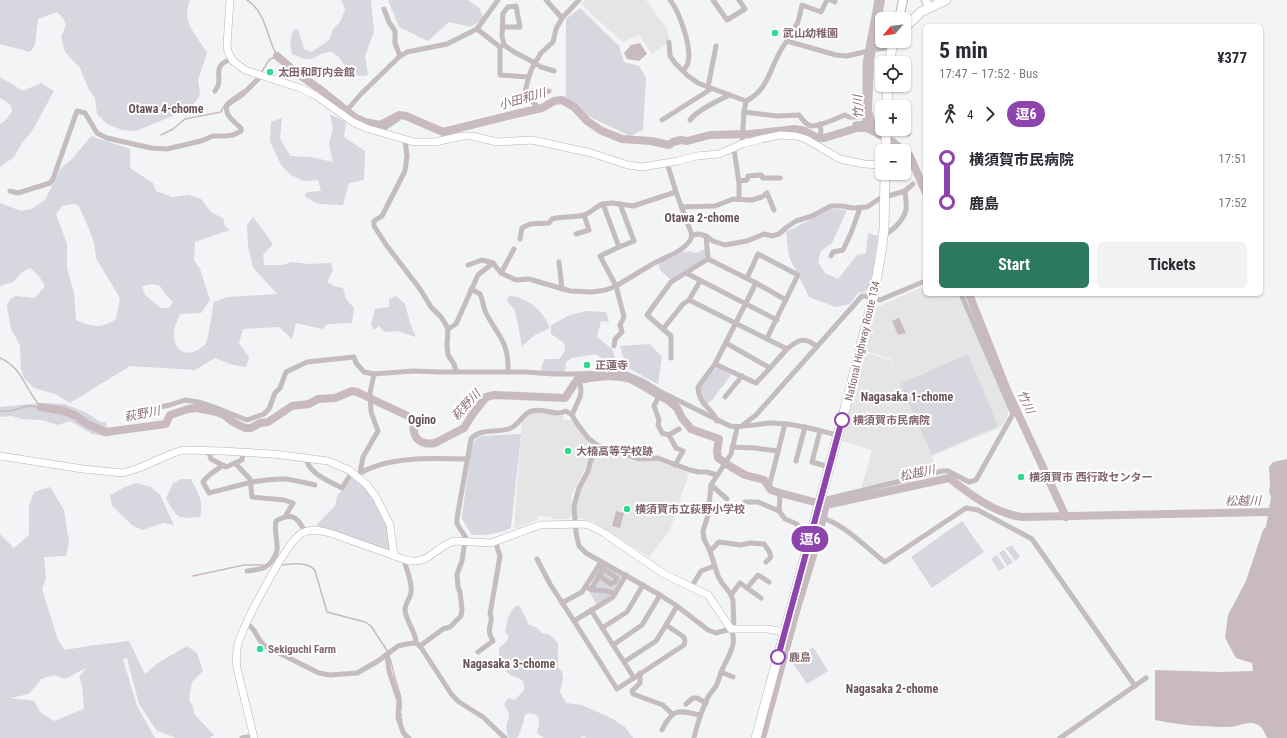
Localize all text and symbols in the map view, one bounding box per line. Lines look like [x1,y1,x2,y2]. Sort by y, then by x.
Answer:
north arrow [875,12,911,48]
map controls [875,12,911,180]
place label: 武山幼稚園 [783,27,838,40]
marker: 武山幼稚園 [770,28,780,38]
text: 5 min [939,38,988,63]
text: ¥377 [1217,49,1247,67]
button: locate [875,56,911,92]
place label: 太田和町内会館 [278,66,355,79]
text: 17:47 – 17:52 · Bus [939,66,1038,81]
marker: 太田和町内会館 [265,67,275,77]
water label: 小田和川 [497,85,549,112]
water label: 竹川 [851,93,865,119]
button: + [875,100,911,136]
district label: Otawa 4-chome [128,102,204,116]
icon: walk [939,103,961,125]
icon: forward [979,103,1001,125]
text: 逗6 [1015,106,1037,122]
text: 4 [967,107,973,122]
button: − [875,144,911,180]
text: 横須賀市民病院 [969,151,1074,169]
text: 17:51 [1218,151,1247,166]
text: 鹿島 [969,195,999,213]
text: 17:52 [1218,195,1247,210]
district label: Otawa 2-chome [664,211,740,225]
button: Start [939,242,1089,288]
button: Tickets [1097,242,1247,288]
street label: National Highway Route 134 [842,279,883,402]
place label: 正蓮寺 [595,359,628,372]
marker: 正蓮寺 [582,360,592,370]
water label: 萩野川 [449,386,485,423]
water label: 竹川 [1015,388,1038,418]
district label: Nagasaka 1-chome [861,390,953,404]
water label: 萩野川 [123,403,163,424]
marker: 横須賀市民病院 [834,412,850,428]
district label: Ogino [408,413,436,427]
place label: 横須賀市民病院 [853,414,930,427]
place label: 大楠高等学校跡 [576,445,653,458]
marker: 大楠高等学校跡 [563,446,573,456]
water label: 松越川 [898,462,938,484]
place label: 横須賀市 西行政センター [1029,471,1153,484]
marker: 横須賀市 西行政センター [1016,472,1026,482]
water label: 松越川 [1225,494,1263,508]
place label: 横須賀市立荻野小学校 [635,503,745,516]
marker: 横須賀市立荻野小学校 [622,504,632,514]
line badge: 逗6 [792,526,828,552]
text: 逗6 [799,531,821,547]
place label: Sekiguchi Farm [268,643,336,656]
marker: Sekiguchi Farm [255,644,265,654]
marker: 鹿島 [770,649,786,665]
place label: 鹿島 [789,651,811,664]
district label: Nagasaka 3-chome [463,657,555,671]
district label: Nagasaka 2-chome [846,682,938,696]

